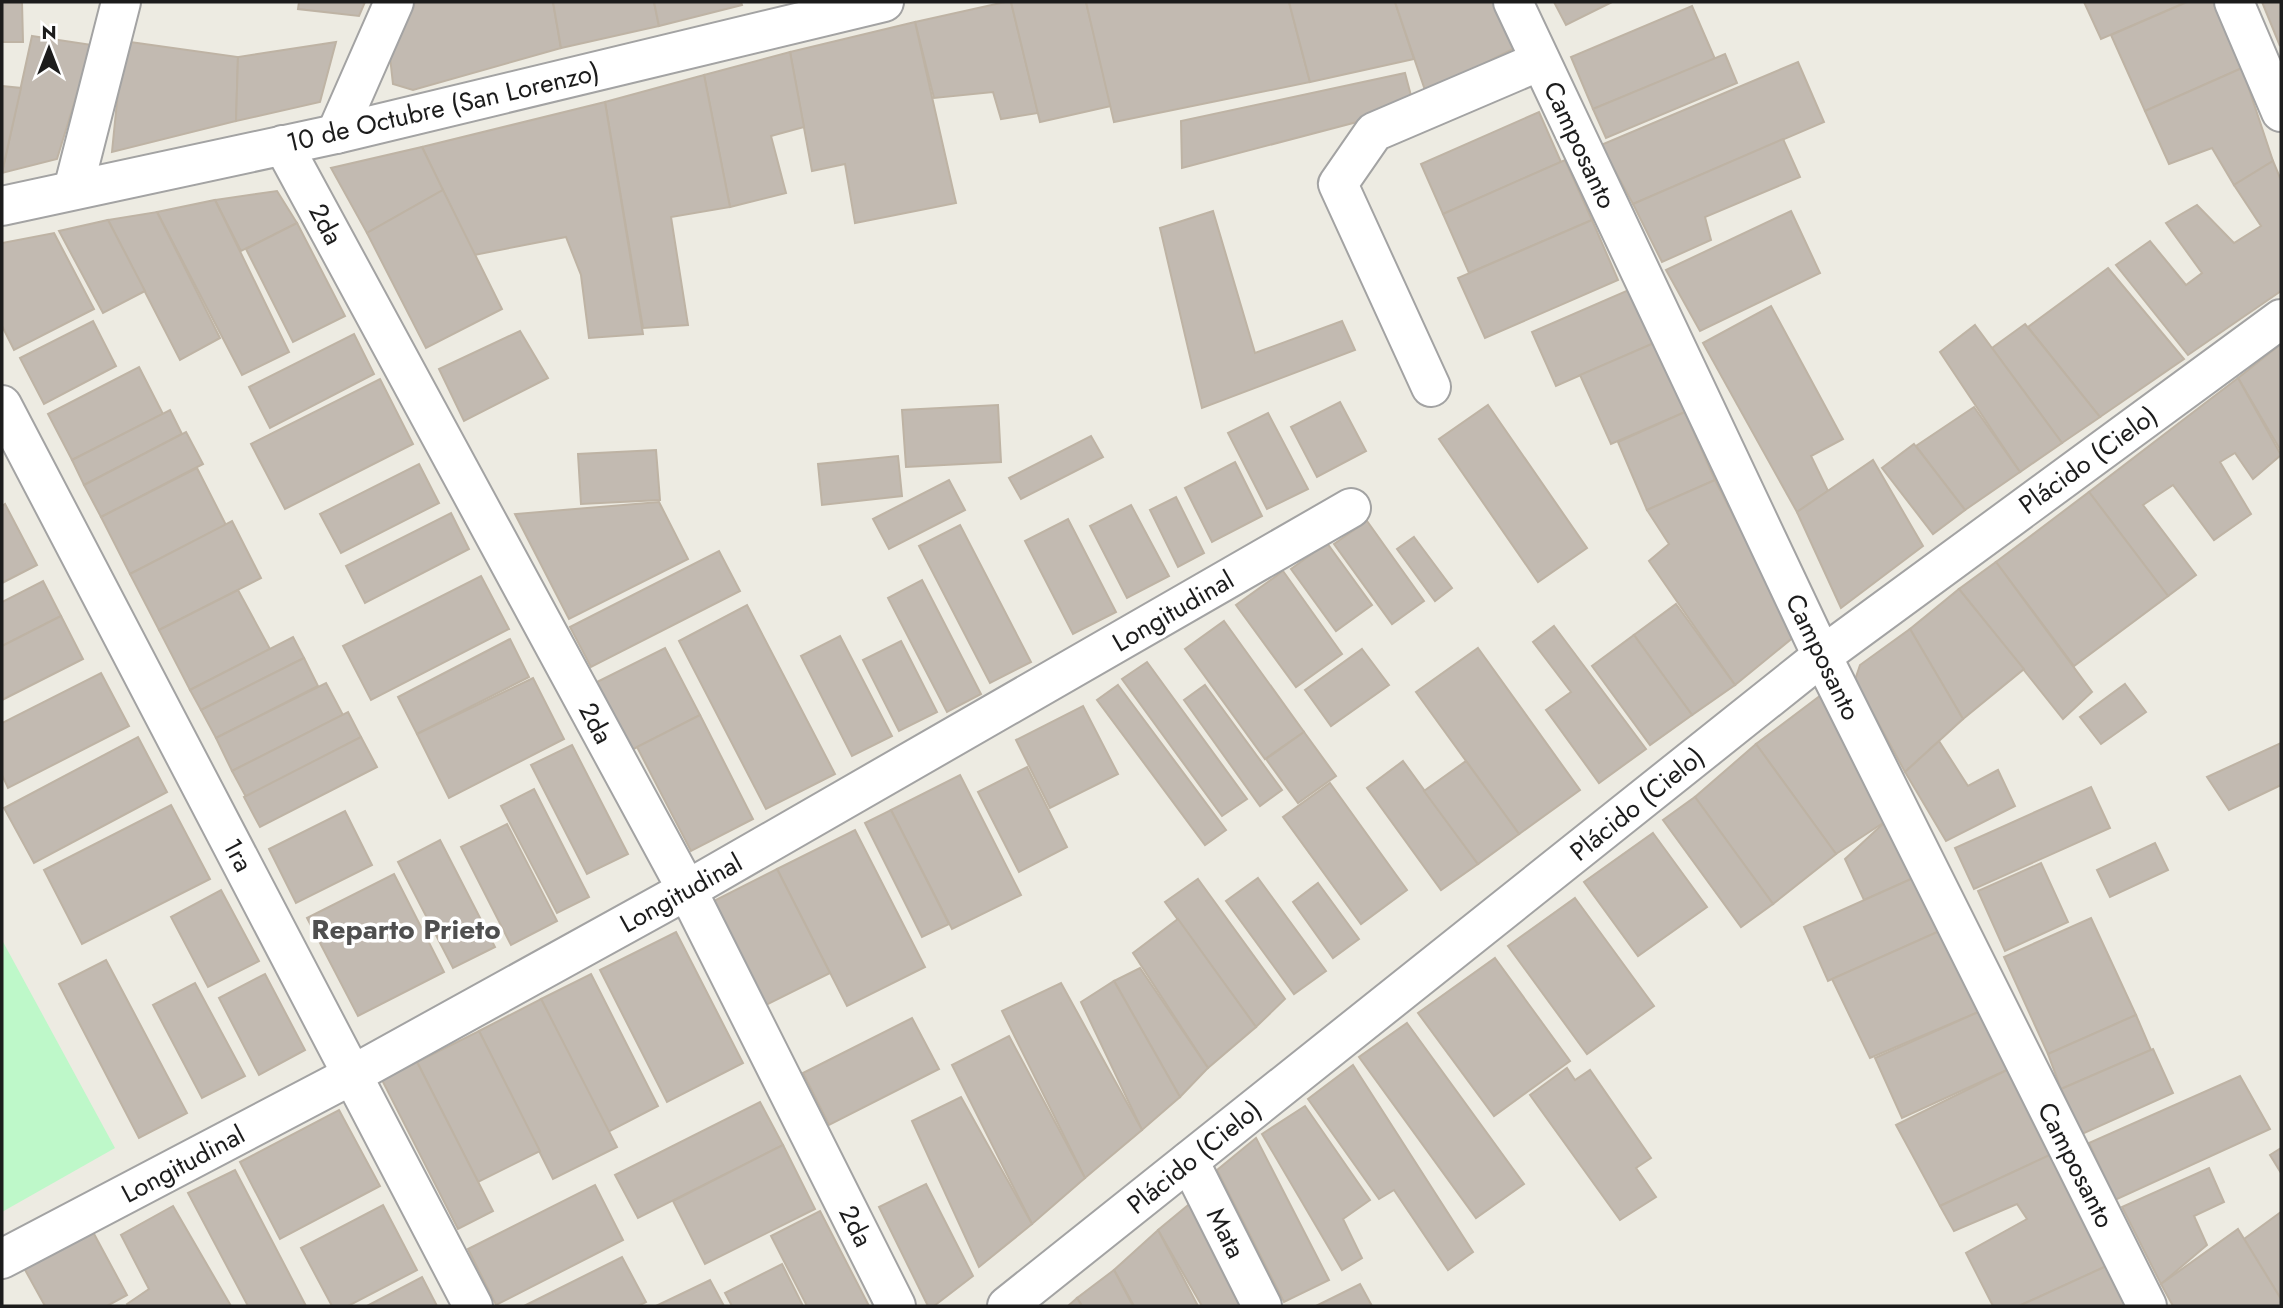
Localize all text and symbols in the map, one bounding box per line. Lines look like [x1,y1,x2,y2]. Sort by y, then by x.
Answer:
north arrow [14,14,84,84]
text: N [41,19,57,46]
street label: 10 de Octubre (San Lorenzo) [283,52,603,162]
street label: Camposanto [1534,75,1626,215]
street label: 2da [299,196,353,252]
street label: Plácido (Cielo) [2011,397,2165,523]
street label: Longitudinal [1105,561,1241,661]
street label: Camposanto [1776,587,1870,727]
street label: 2da [569,695,623,751]
street label: Plácido (Cielo) [1562,738,1712,870]
street label: 1ra [213,831,263,879]
street label: Longitudinal [613,844,749,942]
district label: Reparto Prieto [311,909,501,950]
street label: Plácido (Cielo) [1119,1091,1269,1223]
street label: Camposanto [2028,1095,2124,1235]
street label: Longitudinal [115,1116,251,1212]
street label: 2da [830,1199,882,1253]
street label: Mata [1197,1201,1255,1265]

